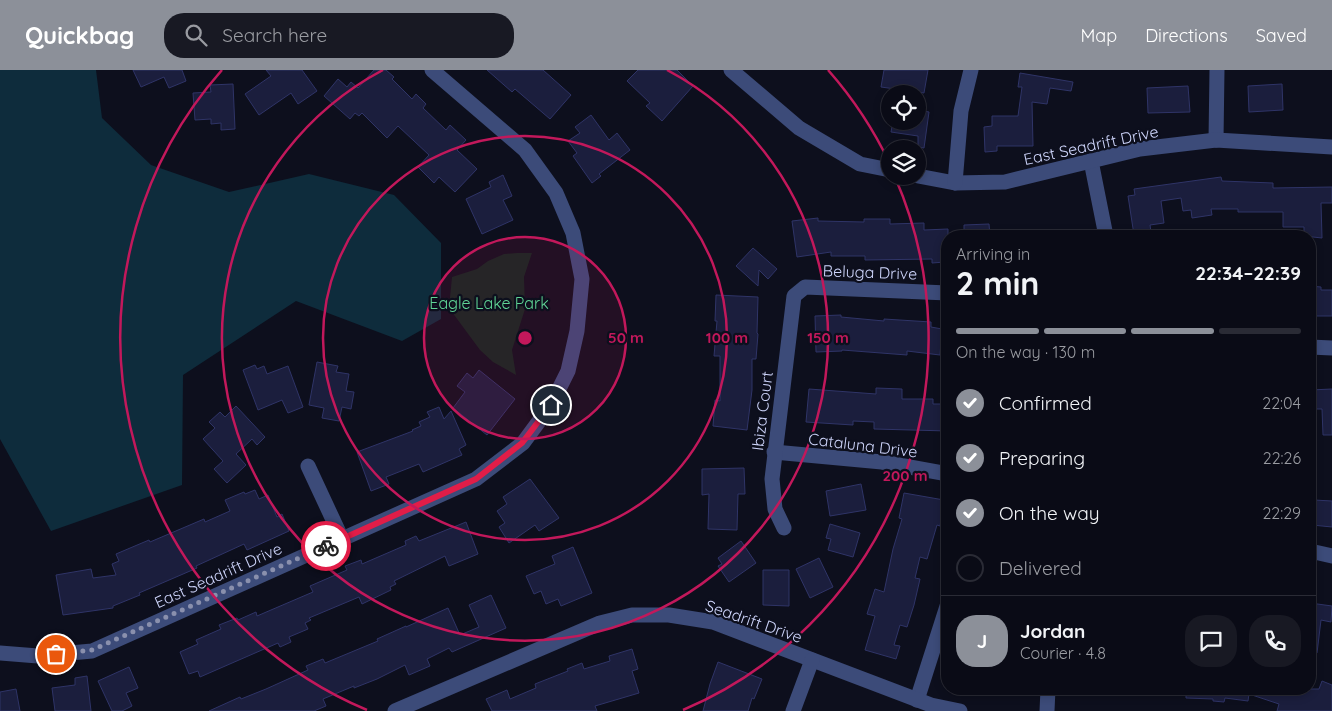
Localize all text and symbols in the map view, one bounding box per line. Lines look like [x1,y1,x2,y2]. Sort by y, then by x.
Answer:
search box [164,13,514,58]
text: Quickbag [25,20,134,50]
icon: search [182,21,210,49]
text: Search here [222,23,327,47]
text: Map [1080,24,1117,47]
text: Directions [1145,24,1228,47]
text: Saved [1256,24,1307,47]
map controls [881,85,926,185]
button: locate [881,85,926,130]
street label: East Seadrift Drive [1022,121,1160,169]
button: layers [881,140,926,185]
text: Arriving in [956,244,1030,264]
street label: Beluga Drive [822,260,918,284]
text: 22:34–22:39 [1195,261,1301,285]
text: 2 min [956,263,1039,303]
park label: Eagle Lake Park [429,293,549,313]
text: 50 m [608,328,644,347]
text: 100 m [706,328,748,347]
text: 150 m [807,328,849,347]
centre of rings [516,329,534,347]
text: On the way · 130 m [956,342,1095,362]
street label: Ibiza Court [747,370,777,452]
pin [530,384,572,426]
icon: check [956,389,984,417]
icon: home [537,391,565,419]
text: Confirmed [999,391,1092,415]
text: 22:04 [1262,393,1301,413]
street label: Cataluna Drive [807,428,919,462]
icon: check [956,444,984,472]
text: Preparing [999,446,1085,470]
text: 22:26 [1263,448,1301,468]
text: 200 m [883,466,928,485]
icon: check [956,499,984,527]
text: On the way [999,501,1100,525]
text: 22:29 [1262,503,1301,523]
courier [301,521,351,571]
icon: bike [312,532,340,560]
street label: East Seadrift Drive [151,538,285,612]
text: Delivered [999,556,1082,580]
street label: Seadrift Drive [703,595,805,647]
button: chat [1185,615,1237,667]
button: phone [1249,615,1301,667]
text: Jordan [1020,619,1085,643]
text: J [977,629,987,653]
pin [35,633,77,675]
icon: bag [42,640,70,668]
text: Courier · 4.8 [1020,643,1106,663]

